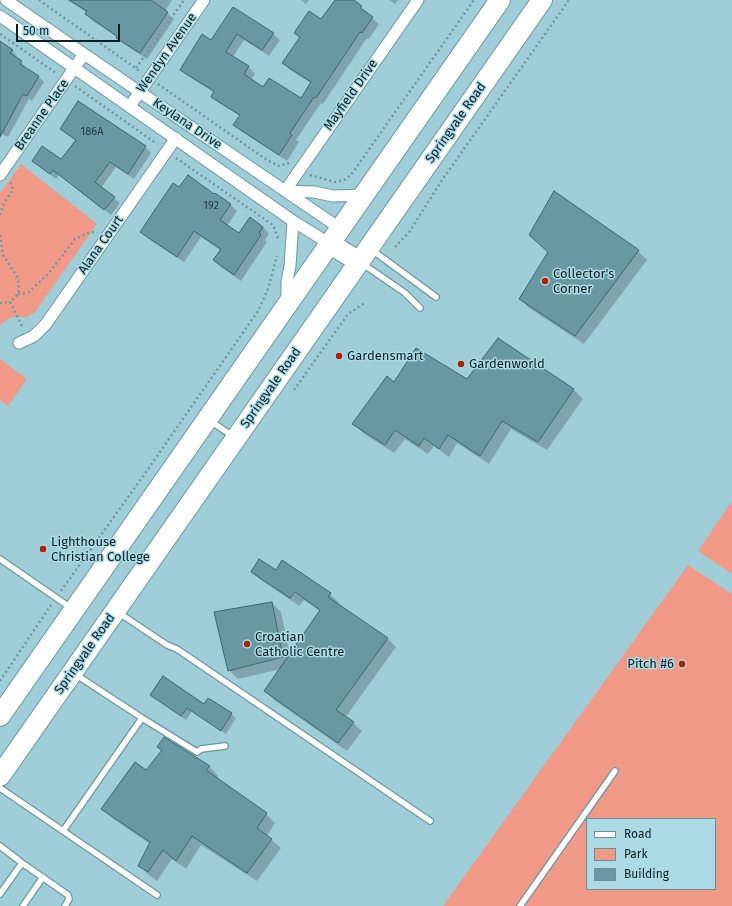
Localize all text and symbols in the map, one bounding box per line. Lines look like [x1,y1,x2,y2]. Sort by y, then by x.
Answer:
street label: Wendyn Avenue [134,10,200,96]
scale bar [18,16,122,42]
text: 50 m [23,24,49,38]
street label: Mayfield Drive [321,56,381,134]
street label: Breanne Place [12,76,72,154]
street label: Springvale Road [422,80,490,166]
street label: Keylana Drive [149,95,225,153]
house number: 186A [81,125,103,139]
house number: 192 [203,199,219,213]
street label: Alana Court [75,213,127,277]
place label: Collector's Corner [553,266,614,297]
marker: Collector's Corner [540,276,550,286]
street label: Springvale Road [237,345,305,431]
place label: Gardensmart [347,348,423,364]
marker: Gardensmart [334,351,344,361]
place label: Gardenworld [469,356,545,372]
marker: Gardenworld [456,359,466,369]
place label: Lighthouse Christian College [51,534,150,565]
marker: Lighthouse Christian College [38,544,48,554]
street label: Springvale Road [51,611,119,697]
place label: Croatian Catholic Centre [255,629,344,660]
marker: Croatian Catholic Centre [242,639,252,649]
place label: Pitch #6 [627,656,674,672]
marker: Pitch #6 [677,659,687,669]
legend [586,818,716,890]
text: Road [624,827,652,841]
text: Park [624,847,648,861]
text: Building [624,867,669,881]

